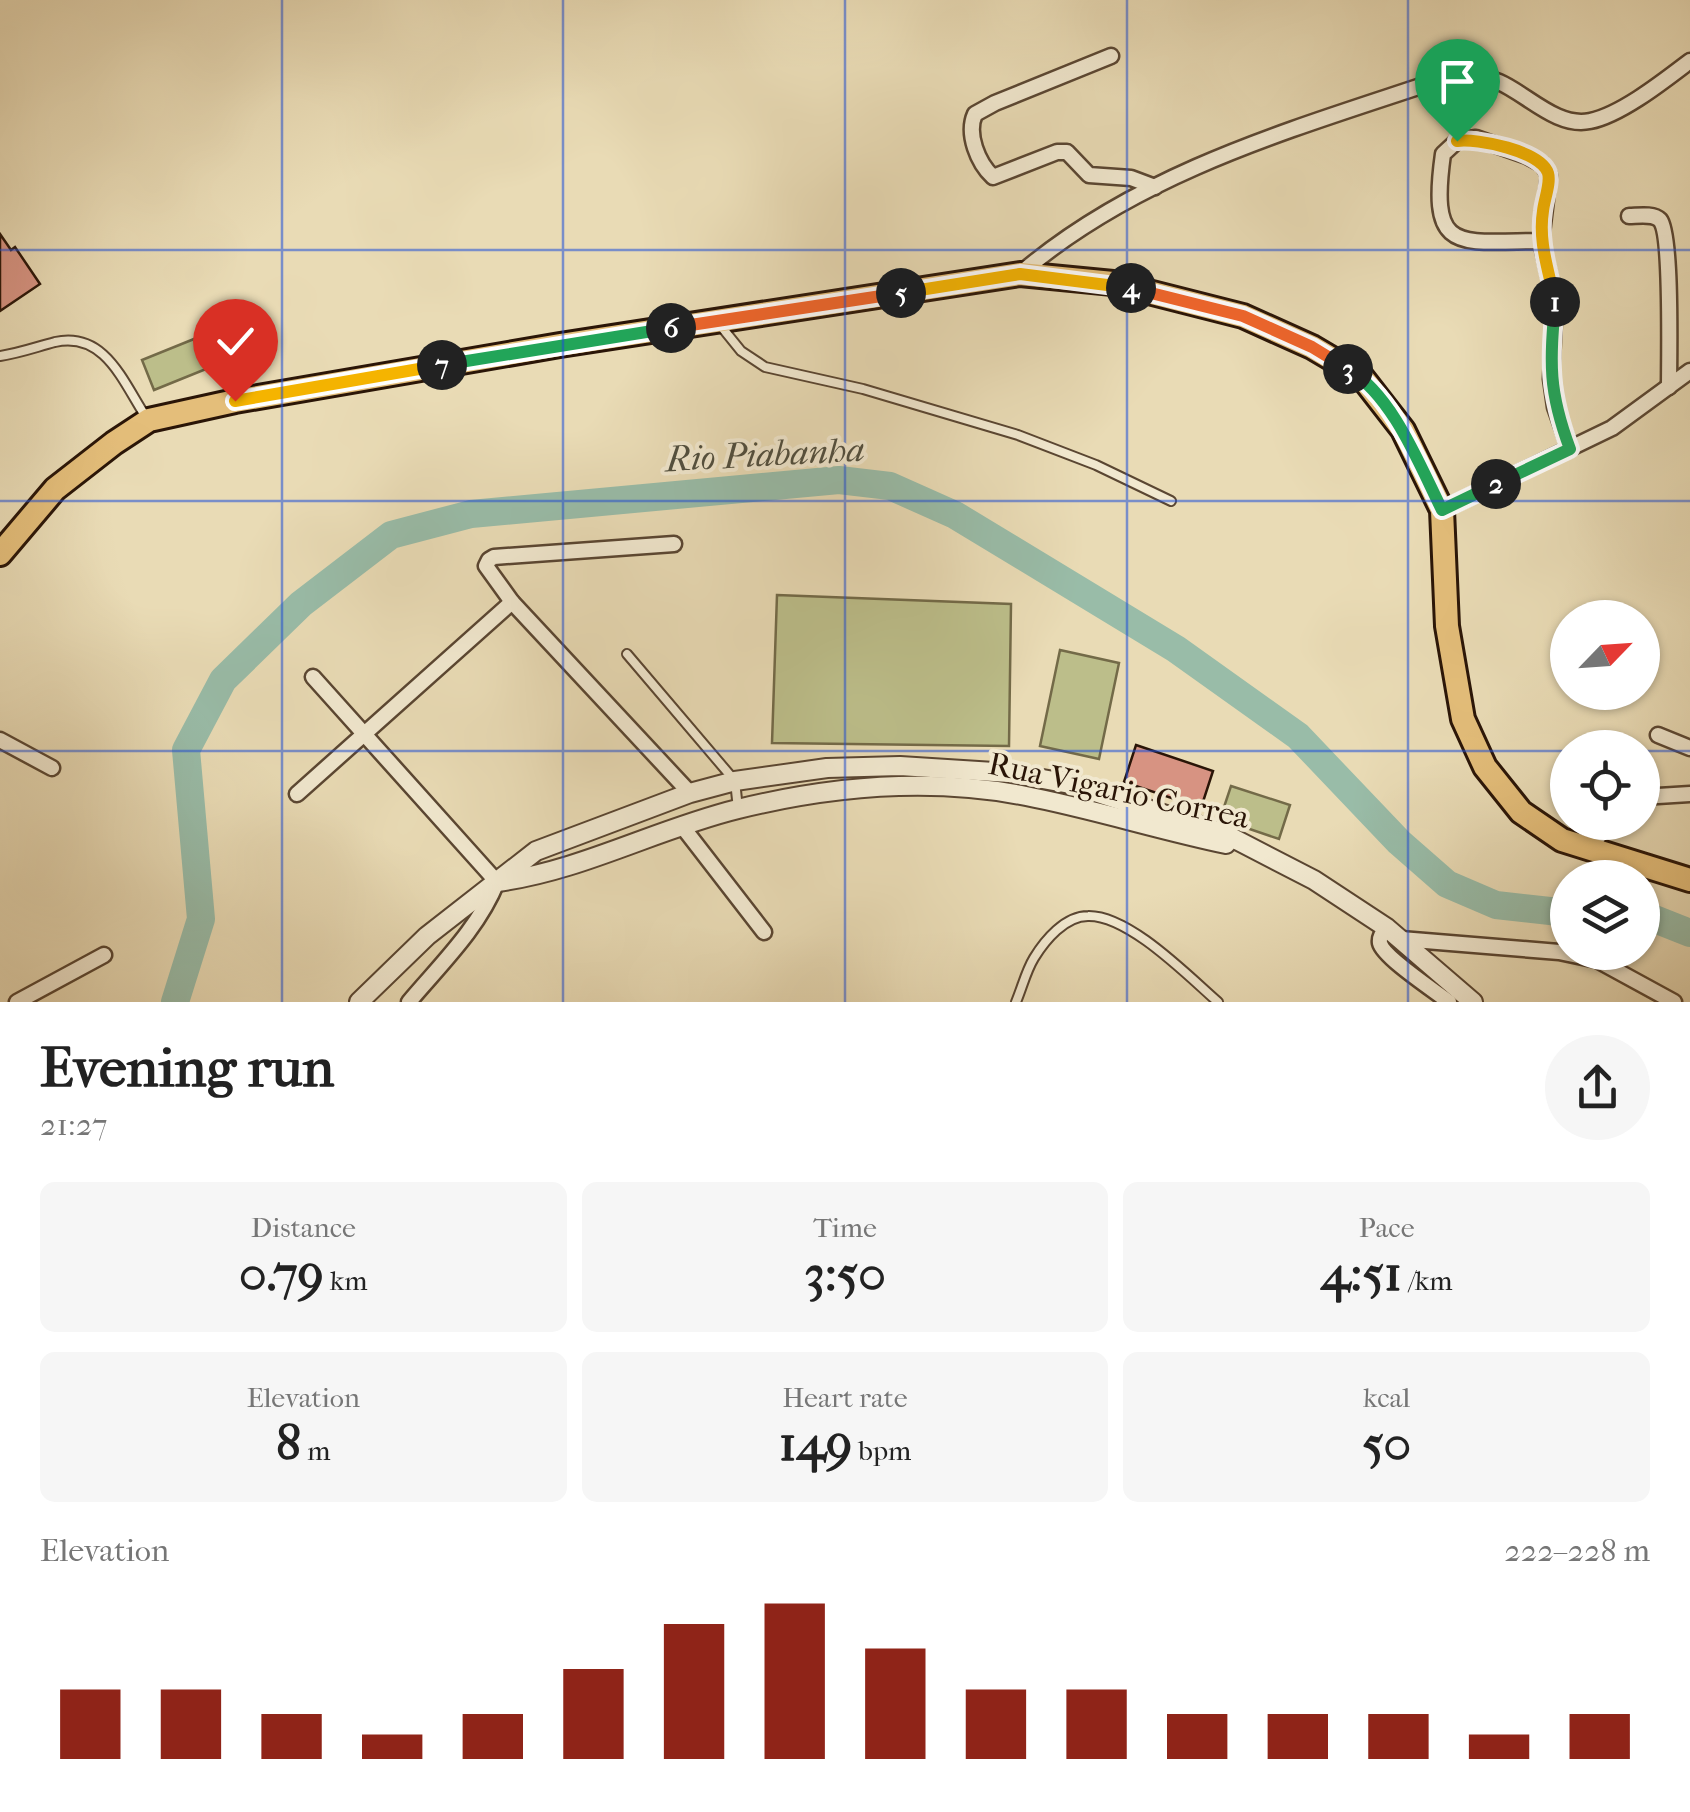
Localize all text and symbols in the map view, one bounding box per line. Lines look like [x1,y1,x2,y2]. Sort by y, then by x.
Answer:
pin [1415,39,1500,142]
icon: arrive [1430,54,1485,109]
pin: 4 [1106,263,1156,313]
pin: 5 [876,268,926,318]
text: 4 [1123,271,1139,304]
text: 5 [895,276,907,309]
pin: 1 [1530,277,1580,327]
text: 1 [1550,285,1560,318]
pin [193,299,278,402]
pin: 6 [646,303,696,353]
text: 6 [663,311,679,344]
icon: check [208,314,263,369]
pin: 7 [417,340,467,390]
pin: 3 [1323,344,1373,394]
text: 7 [435,348,449,381]
text: 3 [1342,352,1354,385]
water label: Rio Piabanha [663,429,865,480]
pin: 2 [1471,459,1521,509]
text: 2 [1489,467,1503,500]
north arrow [1550,600,1660,710]
map controls [1550,600,1660,970]
button: locate [1550,730,1660,840]
street label: Rua Vigario Correa [985,745,1254,836]
button: layers [1550,860,1660,970]
button: share [1545,1035,1650,1140]
text: Evening run [40,1036,334,1100]
text: 21:27 [40,1106,108,1143]
text: Distance [251,1211,356,1244]
text: Time [813,1211,877,1244]
text: Pace [1359,1211,1415,1244]
text: 0.79 [239,1244,324,1303]
text: 3:50 [804,1244,886,1303]
text: 4:51 [1321,1244,1402,1303]
text: km [324,1264,368,1297]
text: /km [1402,1264,1452,1297]
text: Elevation [247,1381,360,1414]
text: Heart rate [782,1381,908,1414]
text: kcal [1363,1381,1410,1414]
text: 8 [276,1414,301,1473]
text: 149 [779,1414,852,1473]
text: 50 [1362,1414,1411,1473]
text: m [301,1434,331,1467]
text: bpm [852,1434,911,1467]
text: Elevation [40,1532,169,1569]
text: 222–228 m [1504,1532,1650,1569]

